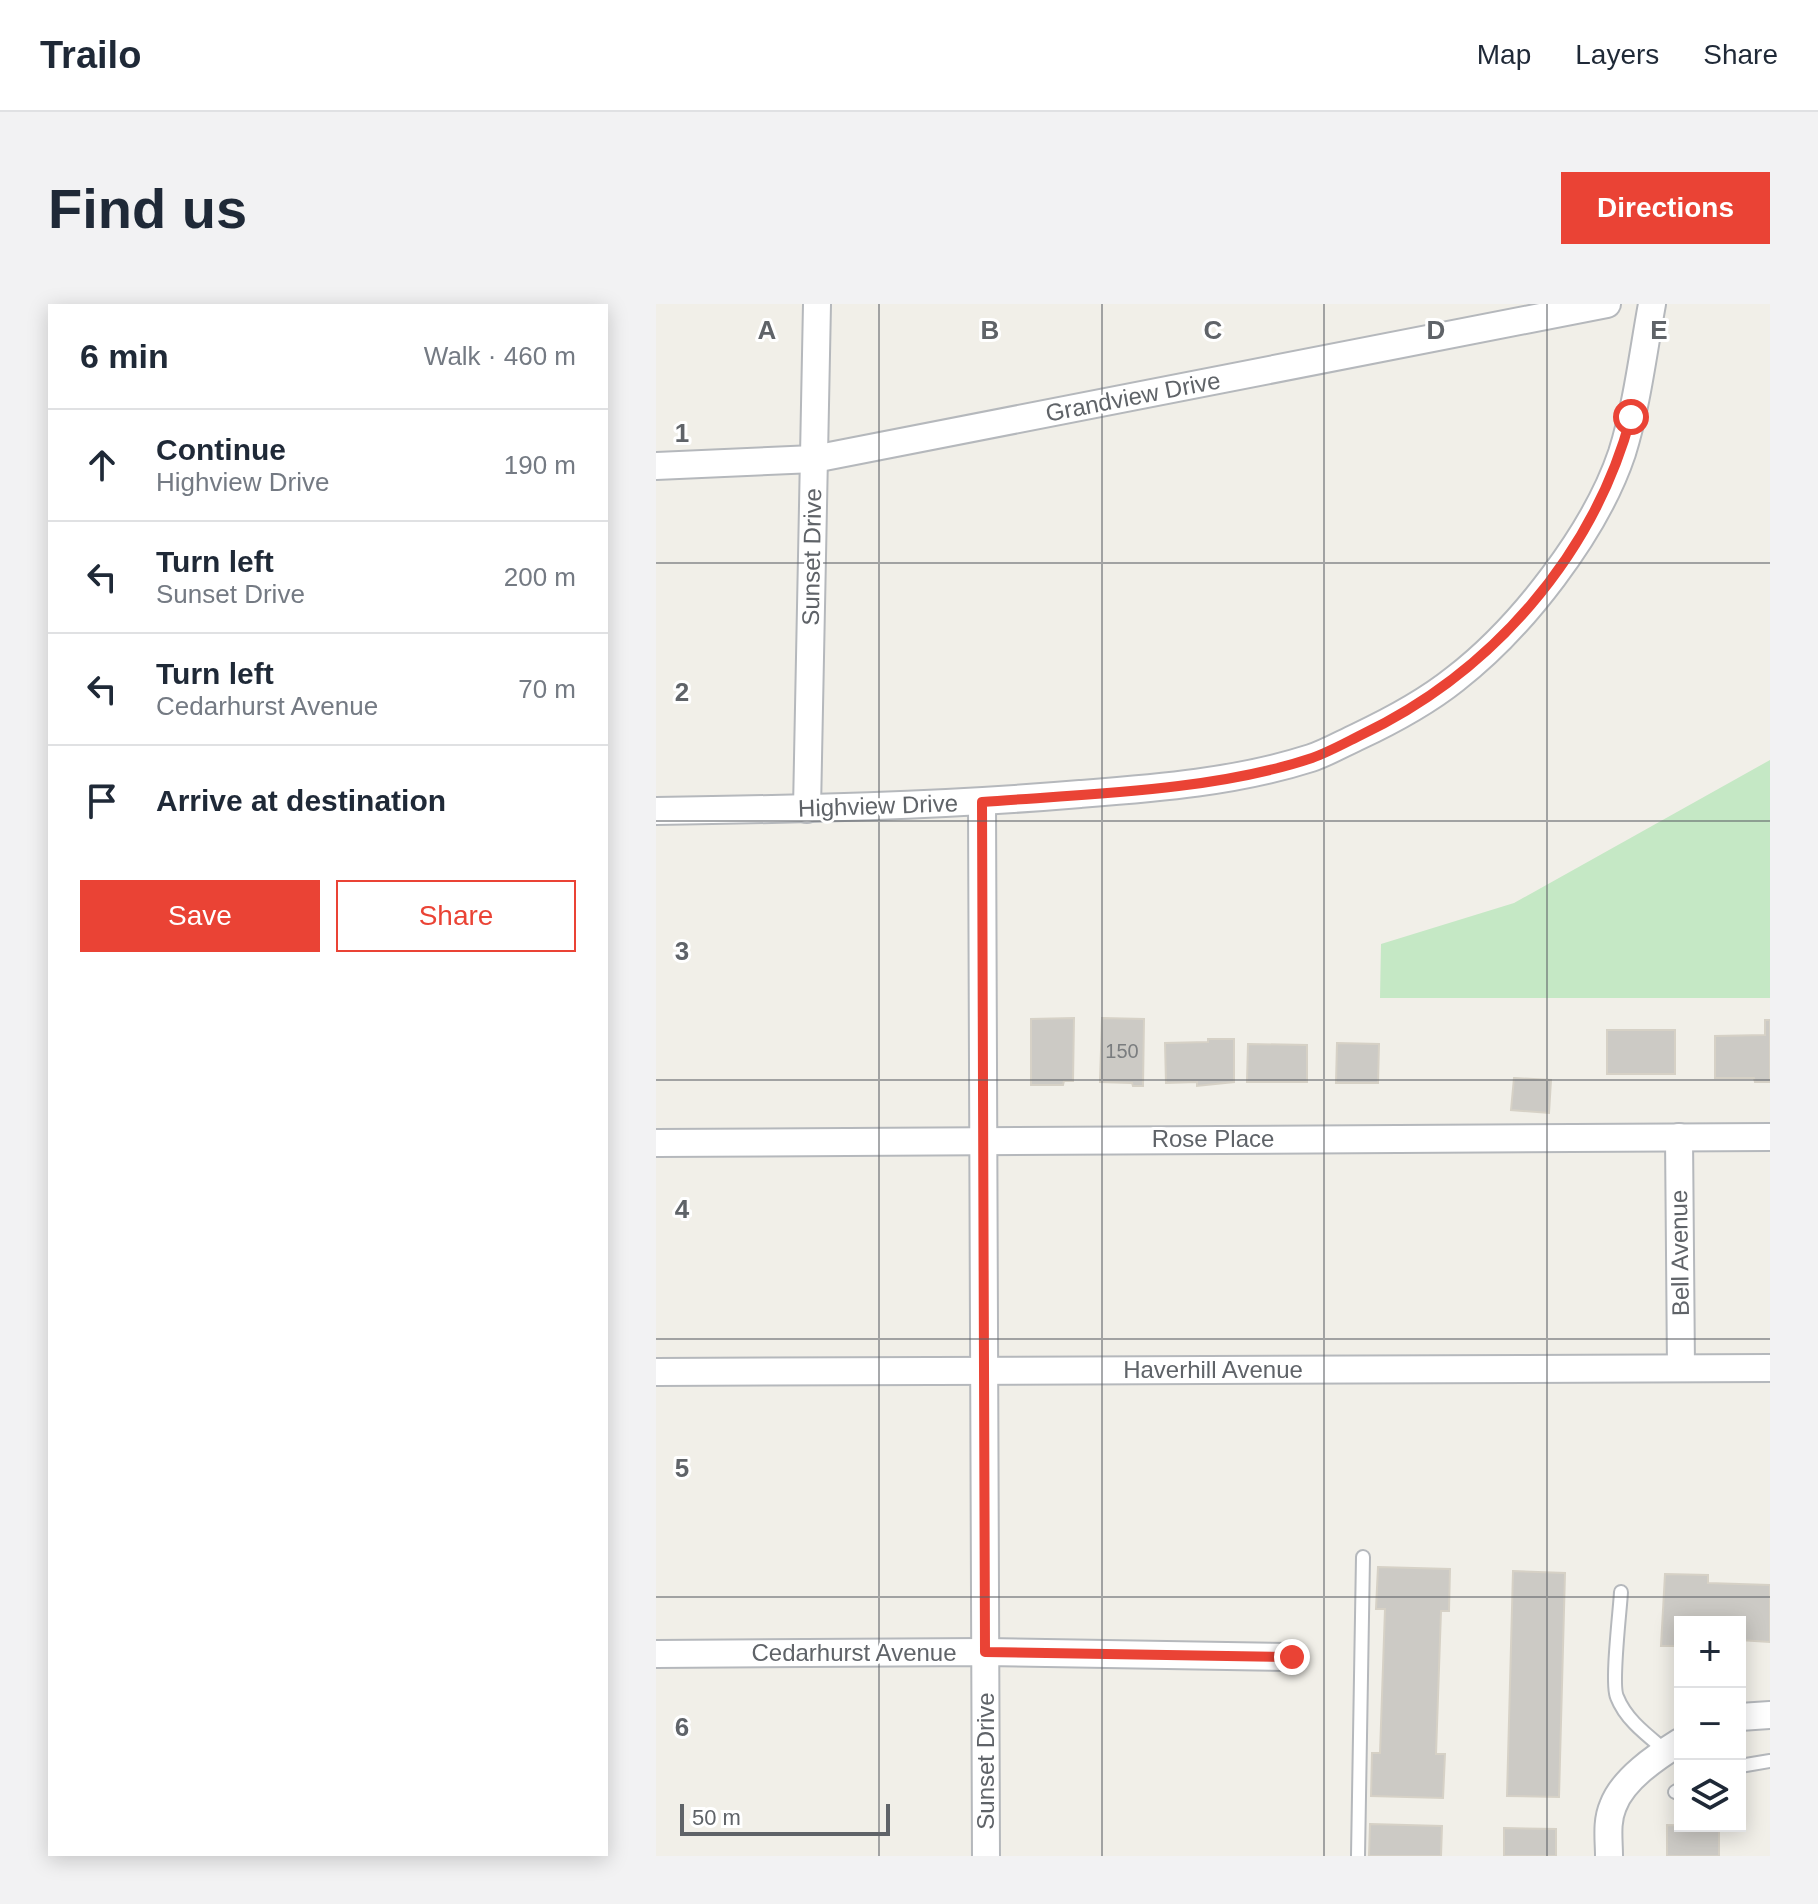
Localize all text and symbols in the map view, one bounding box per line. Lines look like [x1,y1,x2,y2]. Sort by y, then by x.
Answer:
text: Trailo [40,34,141,76]
text: Map [1477,39,1531,70]
text: Layers [1575,39,1659,70]
text: Share [1703,39,1778,70]
button: Directions [1561,172,1770,244]
text: Find us [48,177,247,240]
text: A [758,315,777,345]
text: B [981,315,999,345]
text: C [1204,315,1223,345]
text: D [1427,315,1445,345]
text: E [1650,315,1668,345]
text: 6 min [80,337,169,375]
text: Walk · 460 m [424,341,576,371]
street label: Grandview Drive [1043,366,1223,427]
route start [1613,399,1649,435]
text: 1 [675,418,689,448]
text: Continue [156,433,286,466]
icon: ahead [80,443,124,487]
text: 190 m [504,450,576,480]
text: Highview Drive [156,467,329,497]
street label: Sunset Drive [797,488,826,626]
text: Turn left [156,545,274,578]
icon: left [80,555,124,599]
text: 200 m [504,562,576,592]
text: Sunset Drive [156,579,305,609]
text: Turn left [156,657,274,690]
icon: left [80,667,124,711]
text: 70 m [518,674,576,704]
text: 2 [675,677,689,707]
text: Cedarhurst Avenue [156,691,378,721]
icon: arrive [80,779,124,823]
text: Arrive at destination [156,784,446,817]
street label: Highview Drive [798,789,958,822]
button: Save [80,880,320,952]
button: Share [336,880,576,952]
text: 3 [675,936,689,966]
house number: 150 [1105,1040,1139,1062]
street label: Rose Place [1152,1125,1274,1152]
street label: Bell Avenue [1665,1190,1694,1316]
text: 4 [675,1194,690,1224]
street label: Haverhill Avenue [1123,1356,1303,1383]
text: 5 [675,1453,689,1483]
map controls [1674,1616,1746,1832]
button: + [1674,1616,1746,1688]
street label: Cedarhurst Avenue [751,1639,957,1666]
route end [1274,1639,1310,1675]
button: − [1674,1688,1746,1760]
street label: Sunset Drive [972,1692,999,1830]
text: 6 [675,1712,689,1742]
button: layers [1674,1760,1746,1832]
scale bar [680,1800,890,1836]
text: 50 m [692,1805,741,1830]

